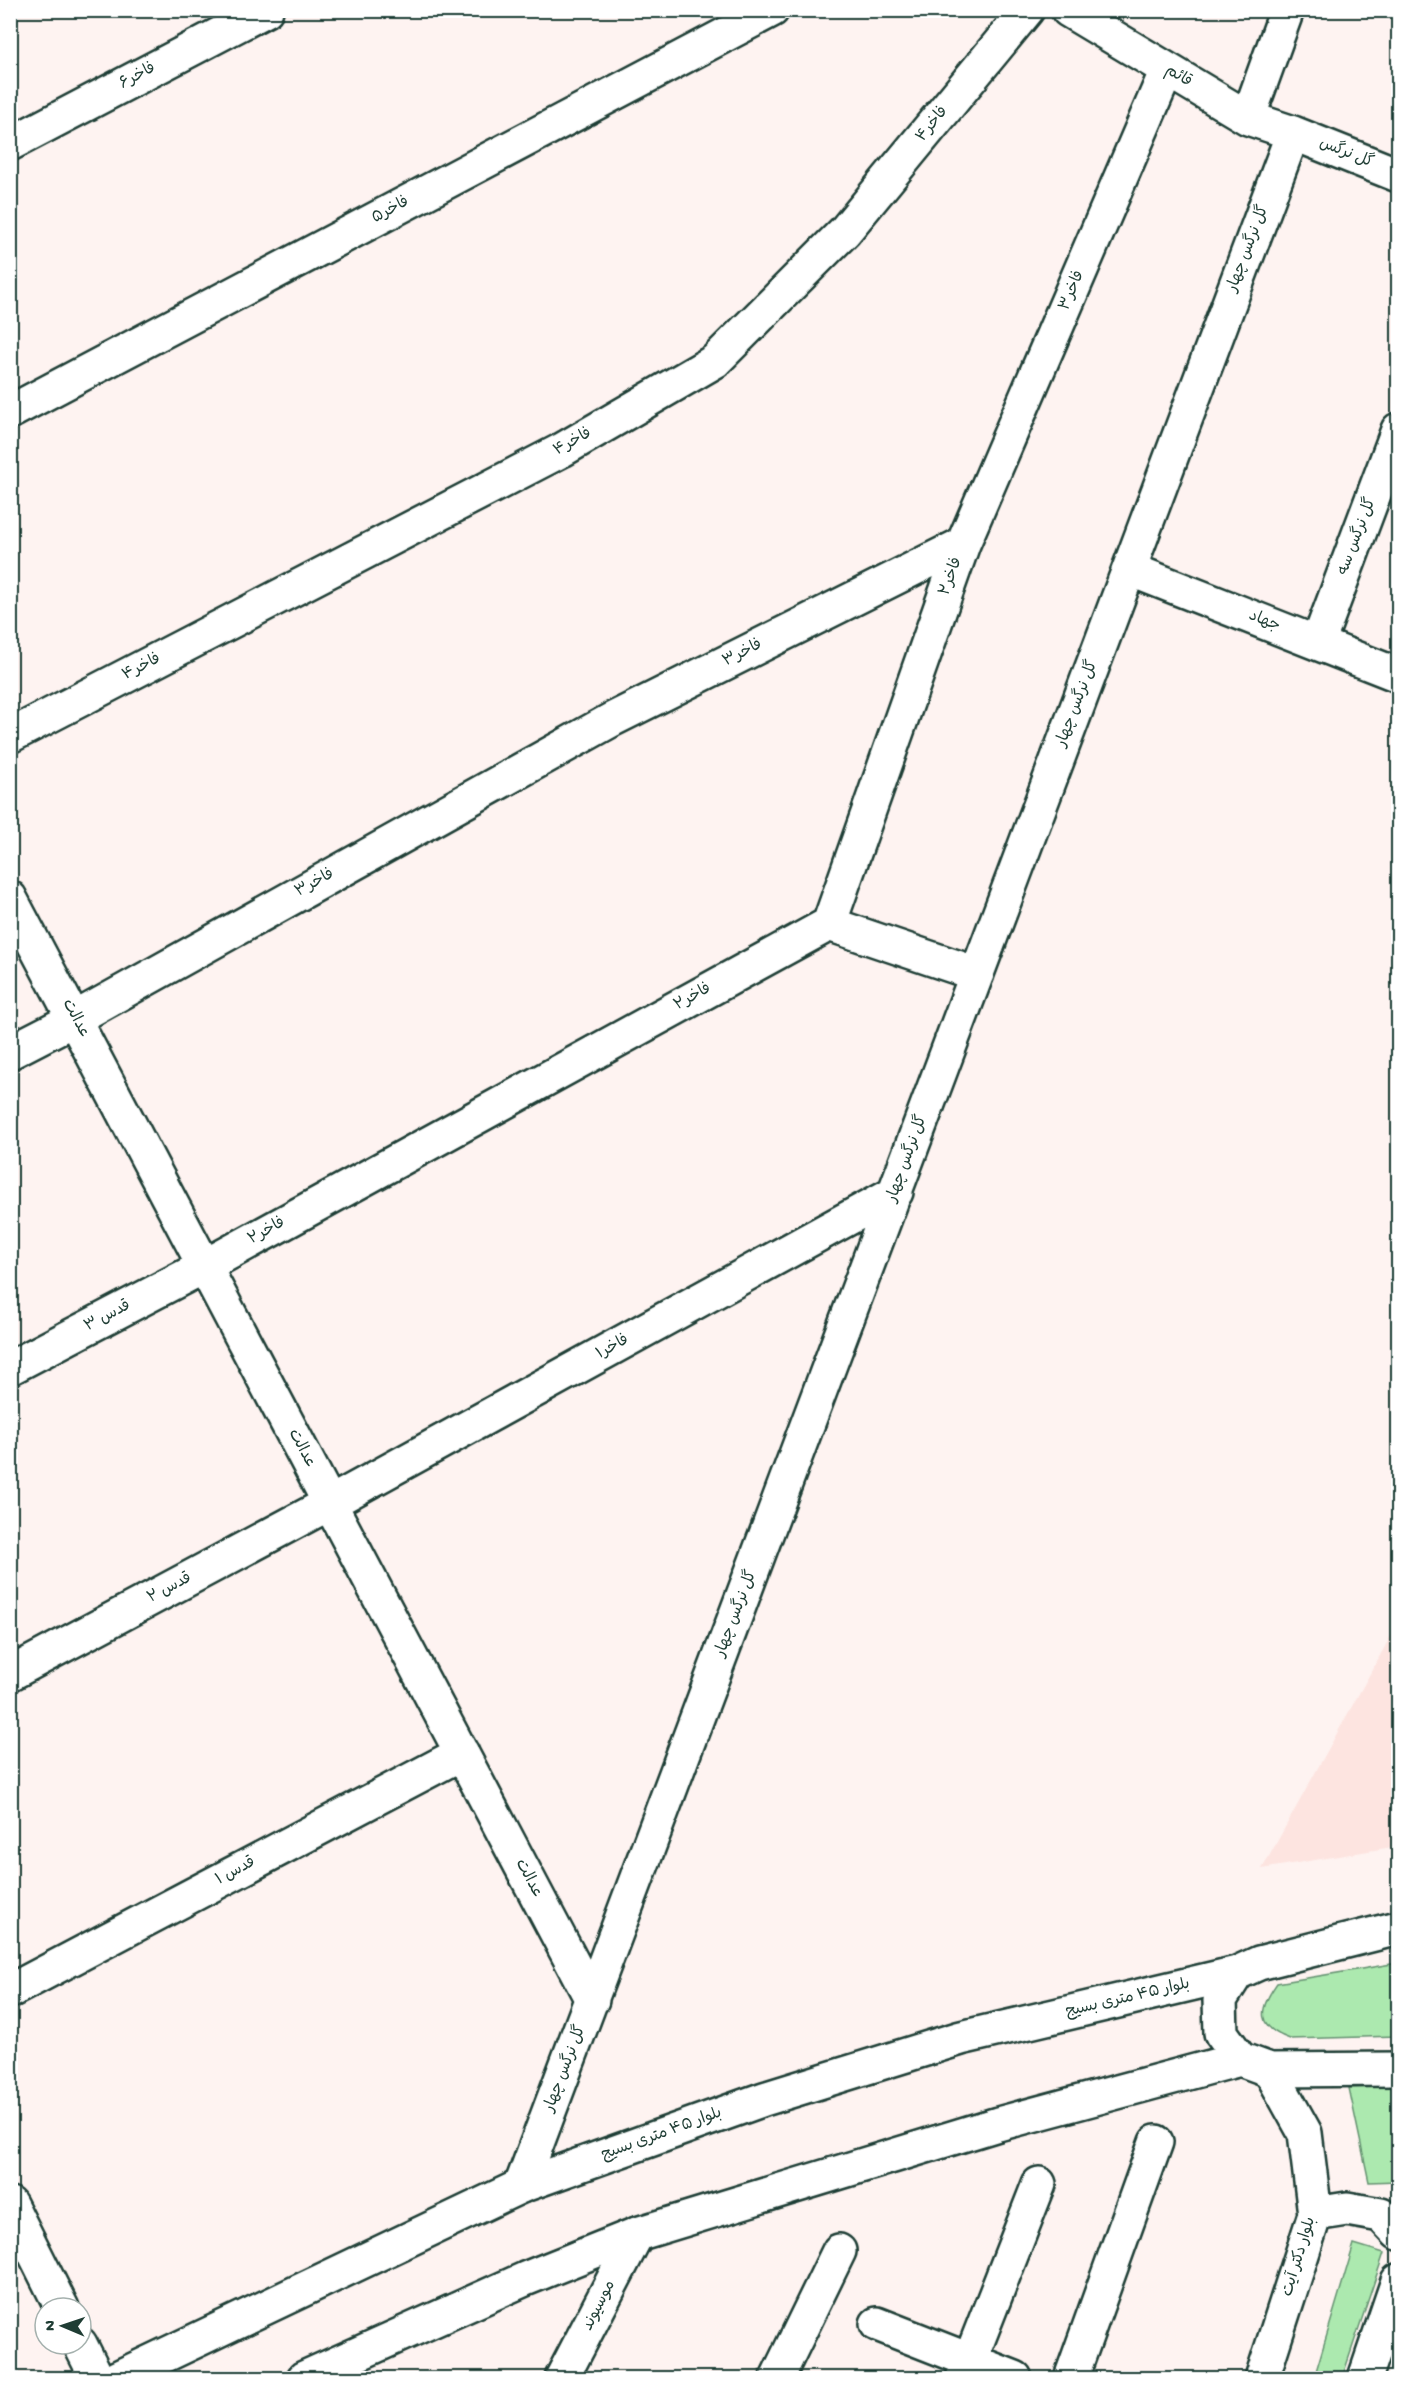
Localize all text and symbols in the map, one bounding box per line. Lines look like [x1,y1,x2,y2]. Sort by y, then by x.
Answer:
street label: فاخر۶ [117,60,159,94]
street label: قائم [1161,62,1195,92]
street label: فاخر۴ [913,103,953,147]
street label: گل نرگس [1316,132,1377,173]
street label: فاخر۵ [369,193,413,229]
street label: گل نرگس چهار [1220,202,1274,297]
street label: فاخر۳ [1056,268,1090,314]
street label: فاخر۴ [551,425,595,461]
street label: گل نرگس سه [1332,494,1381,578]
street label: فاخر۲ [936,555,968,599]
street label: جهاد [1245,607,1283,637]
street label: فاخر۳ [720,636,766,672]
street label: فاخر۴ [120,650,164,686]
street label: گل نرگس چهار [1049,657,1103,752]
street label: فاخر۳ [292,866,338,902]
street label: فاخر۲ [671,980,715,1016]
street label: عدالت [57,996,93,1042]
street label: گل نرگس چهار [880,1112,933,1207]
street label: فاخر۲ [245,1214,289,1250]
street label: قدس ۳ [82,1297,134,1337]
street label: فاخر۱ [593,1331,633,1365]
street label: عدالت [283,1426,319,1472]
street label: گل نرگس چهار [708,1567,762,1662]
street label: قدس ۲ [145,1569,195,1609]
street label: قدس ۱ [213,1854,259,1890]
street label: عدالت [510,1856,546,1902]
street label: بلوار ۴۵ متری بسیج [1064,1975,1192,2023]
street label: گل نرگس چهار [537,2022,591,2117]
street label: بلوار ۴۵ متری بسیج [599,2104,725,2166]
street label: بلوار دکتر آیت [1278,2215,1321,2299]
street label: موسیوند [579,2278,621,2334]
north arrow [33,2296,93,2356]
text: N [42,2319,61,2331]

